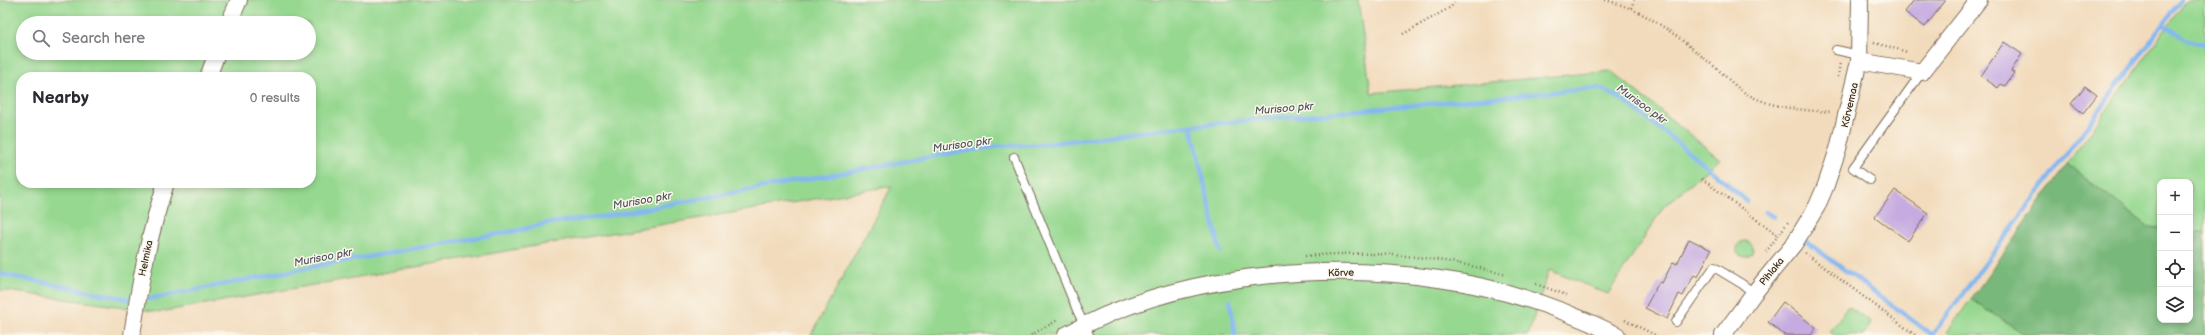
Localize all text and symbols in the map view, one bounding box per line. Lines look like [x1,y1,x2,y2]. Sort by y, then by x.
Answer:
search box [16,16,316,60]
icon: search [30,27,52,49]
text: Search here [62,29,145,48]
street label: Kõrvemaa [1839,81,1861,129]
water label: Murisoo pkr [1614,82,1670,128]
text: Nearby [32,88,89,108]
text: 0 results [250,90,300,106]
water label: Murisoo pkr [1254,99,1315,118]
water label: Murisoo pkr [932,134,993,155]
map controls [2157,179,2193,323]
button: + [2157,179,2193,215]
water label: Murisoo pkr [612,189,673,212]
button: − [2157,215,2193,251]
street label: Helmika [136,239,156,277]
water label: Murisoo pkr [293,245,354,270]
button: locate [2157,251,2193,287]
street label: Pihlaka [1757,255,1787,288]
street label: Kõrve [1328,267,1354,279]
button: layers [2157,287,2193,323]

